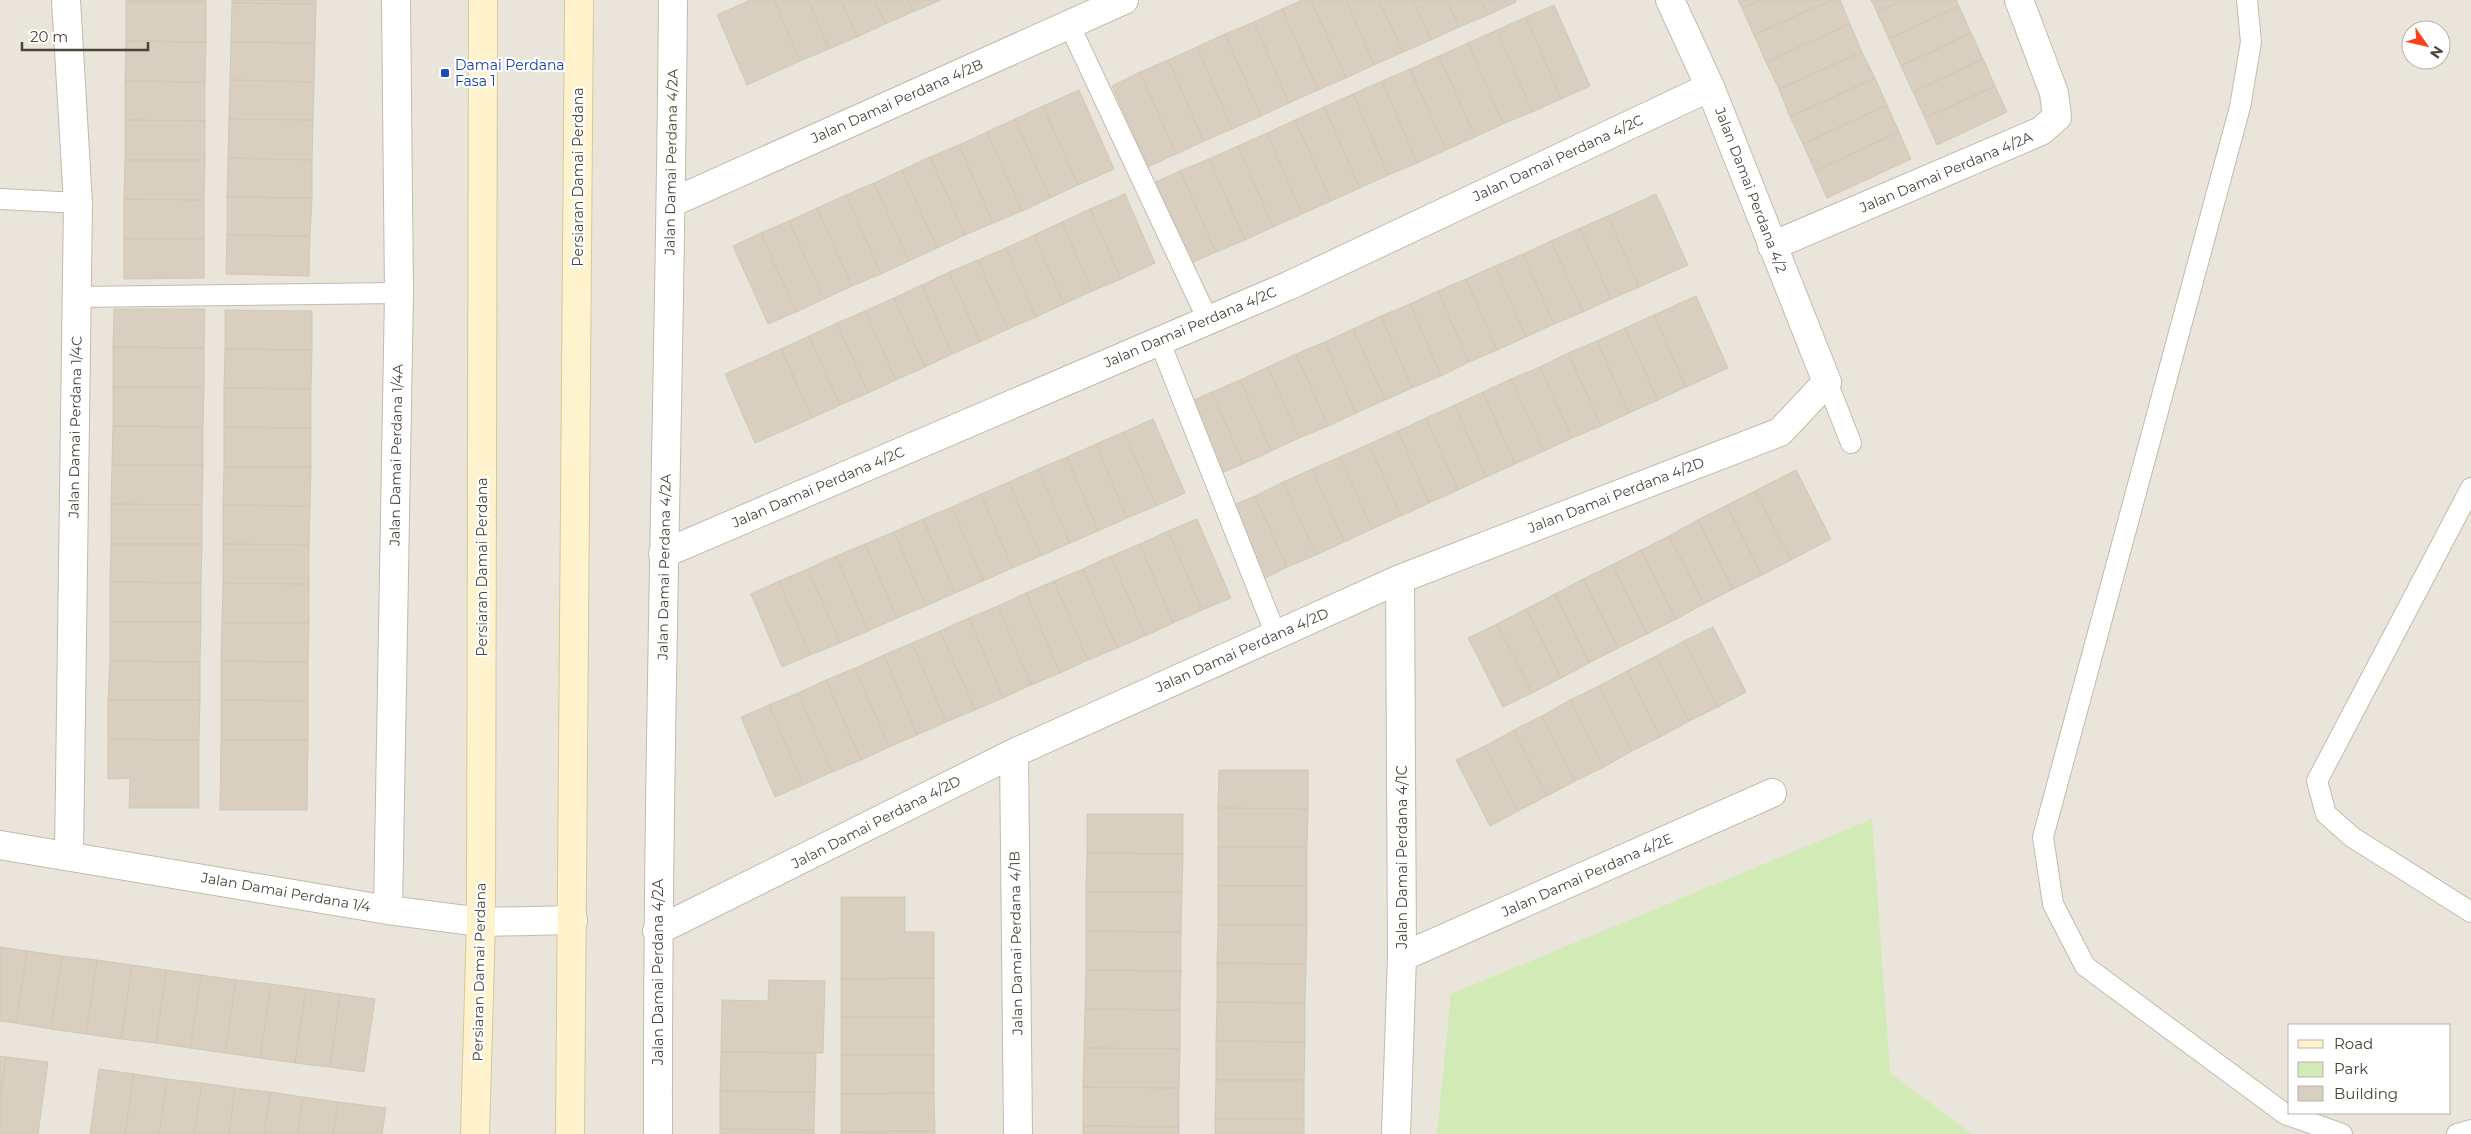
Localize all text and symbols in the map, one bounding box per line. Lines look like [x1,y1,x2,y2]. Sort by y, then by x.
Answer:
scale bar [22,20,149,52]
north arrow [2401,20,2451,70]
text: 20 m [30,27,68,46]
text: N [2426,43,2447,62]
street label: Jalan Damai Perdana 4/2B [807,55,986,148]
place label: Damai Perdana Fasa 1 [455,56,565,90]
marker: Damai Perdana Fasa 1 [439,67,451,79]
street label: Jalan Damai Perdana 4/2A [660,68,682,256]
street label: Persiaran Damai Perdana [569,88,587,266]
street label: Jalan Damai Perdana 4/2 [1711,104,1791,275]
street label: Jalan Damai Perdana 4/2C [1469,111,1646,206]
street label: Jalan Damai Perdana 4/2A [1856,127,2036,217]
street label: Jalan Damai Perdana 4/2C [1100,282,1279,372]
street label: Jalan Damai Perdana 1/4C [64,336,86,519]
street label: Jalan Damai Perdana 1/4A [385,363,407,547]
street label: Jalan Damai Perdana 4/2C [728,442,907,532]
street label: Jalan Damai Perdana 4/2D [1524,453,1707,537]
street label: Jalan Damai Perdana 4/2A [653,473,675,661]
street label: Persiaran Damai Perdana [473,478,491,656]
street label: Jalan Damai Perdana 4/2D [1152,604,1331,697]
street label: Jalan Damai Perdana 4/1C [1393,765,1411,950]
street label: Jalan Damai Perdana 4/2D [787,771,964,873]
street label: Jalan Damai Perdana 4/2E [1498,829,1675,921]
street label: Jalan Damai Perdana 4/1B [1005,851,1027,1036]
street label: Jalan Damai Perdana 1/4 [199,868,373,916]
street label: Jalan Damai Perdana 4/2A [649,878,667,1066]
street label: Persiaran Damai Perdana [468,882,490,1062]
legend [2288,1024,2451,1114]
text: Road [2334,1034,2373,1053]
text: Park [2334,1059,2368,1078]
text: Building [2334,1084,2398,1103]

